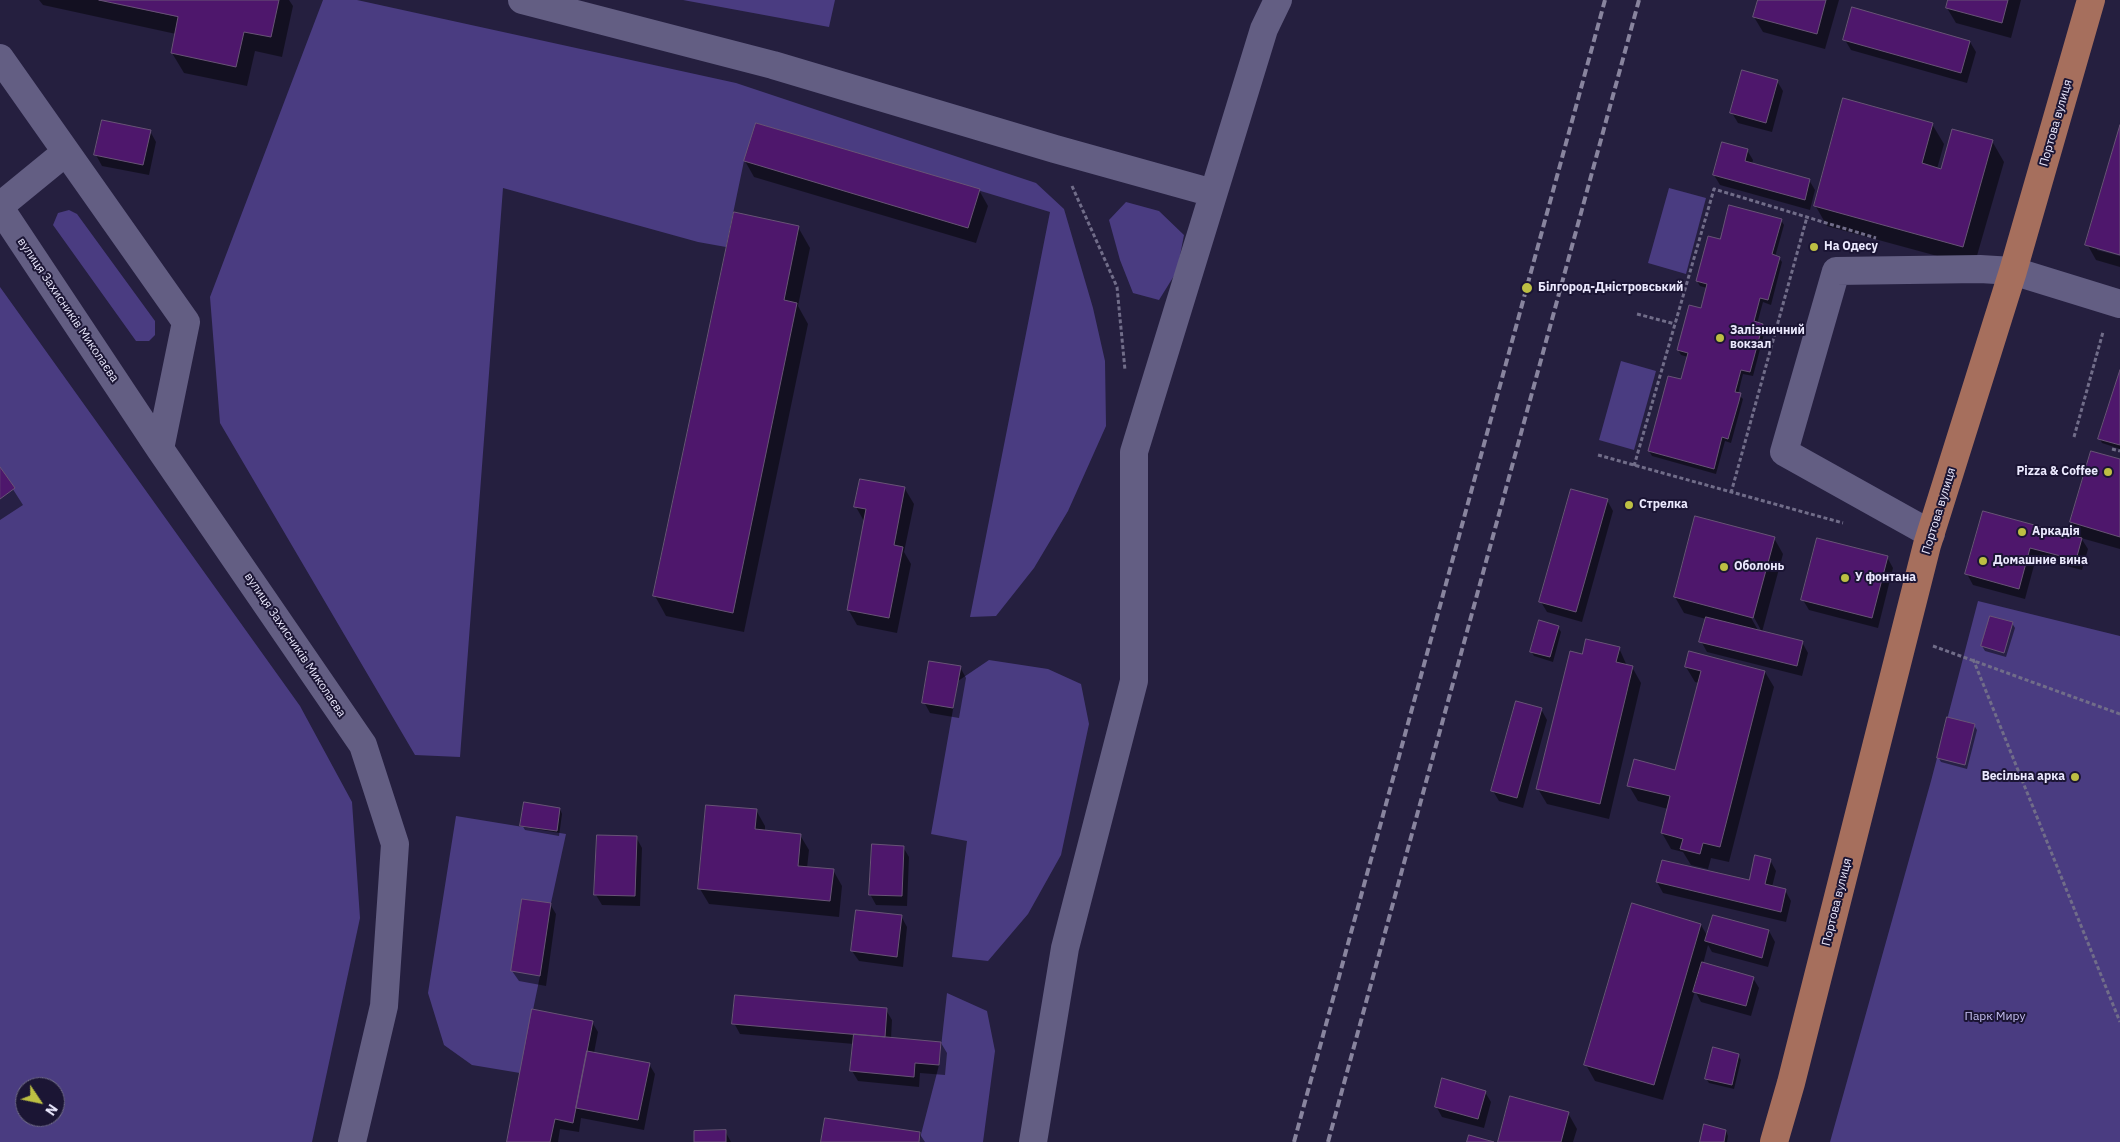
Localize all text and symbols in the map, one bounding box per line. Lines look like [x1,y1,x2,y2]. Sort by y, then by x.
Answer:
street label: Портова вулиця [2037,78,2075,168]
street label: вулиця Захисників Миколаєва [14,235,122,385]
place label: На Одесу [1824,240,1878,254]
marker: На Одесу [1808,241,1820,253]
marker: Білгород-Дністровський [1520,281,1534,295]
place label: Білгород-Дністровський [1538,281,1683,295]
place label: Залізничний вокзал [1730,324,1805,352]
marker: Залізничний вокзал [1714,332,1726,344]
place label: Pizza & Coffee [2016,465,2098,479]
street label: Портова вулиця [1919,466,1959,556]
marker: Pizza & Coffee [2102,466,2114,478]
place label: Стрелка [1639,498,1688,512]
marker: Стрелка [1623,499,1635,511]
place label: Аркадія [2032,525,2080,539]
marker: Аркадія [2016,526,2028,538]
place label: Домашние вина [1993,554,2088,568]
marker: Домашние вина [1977,555,1989,567]
place label: Оболонь [1734,560,1784,574]
marker: Оболонь [1718,561,1730,573]
street label: вулиця Захисників Миколаєва [241,570,349,720]
place label: У фонтана [1855,571,1916,585]
marker: У фонтана [1839,572,1851,584]
place label: Весільна арка [1982,770,2065,784]
marker: Весільна арка [2069,771,2081,783]
street label: Портова вулиця [1819,857,1855,947]
park label: Парк Миру [1965,1010,2025,1024]
north arrow [15,1077,65,1127]
text: N [41,1101,62,1119]

